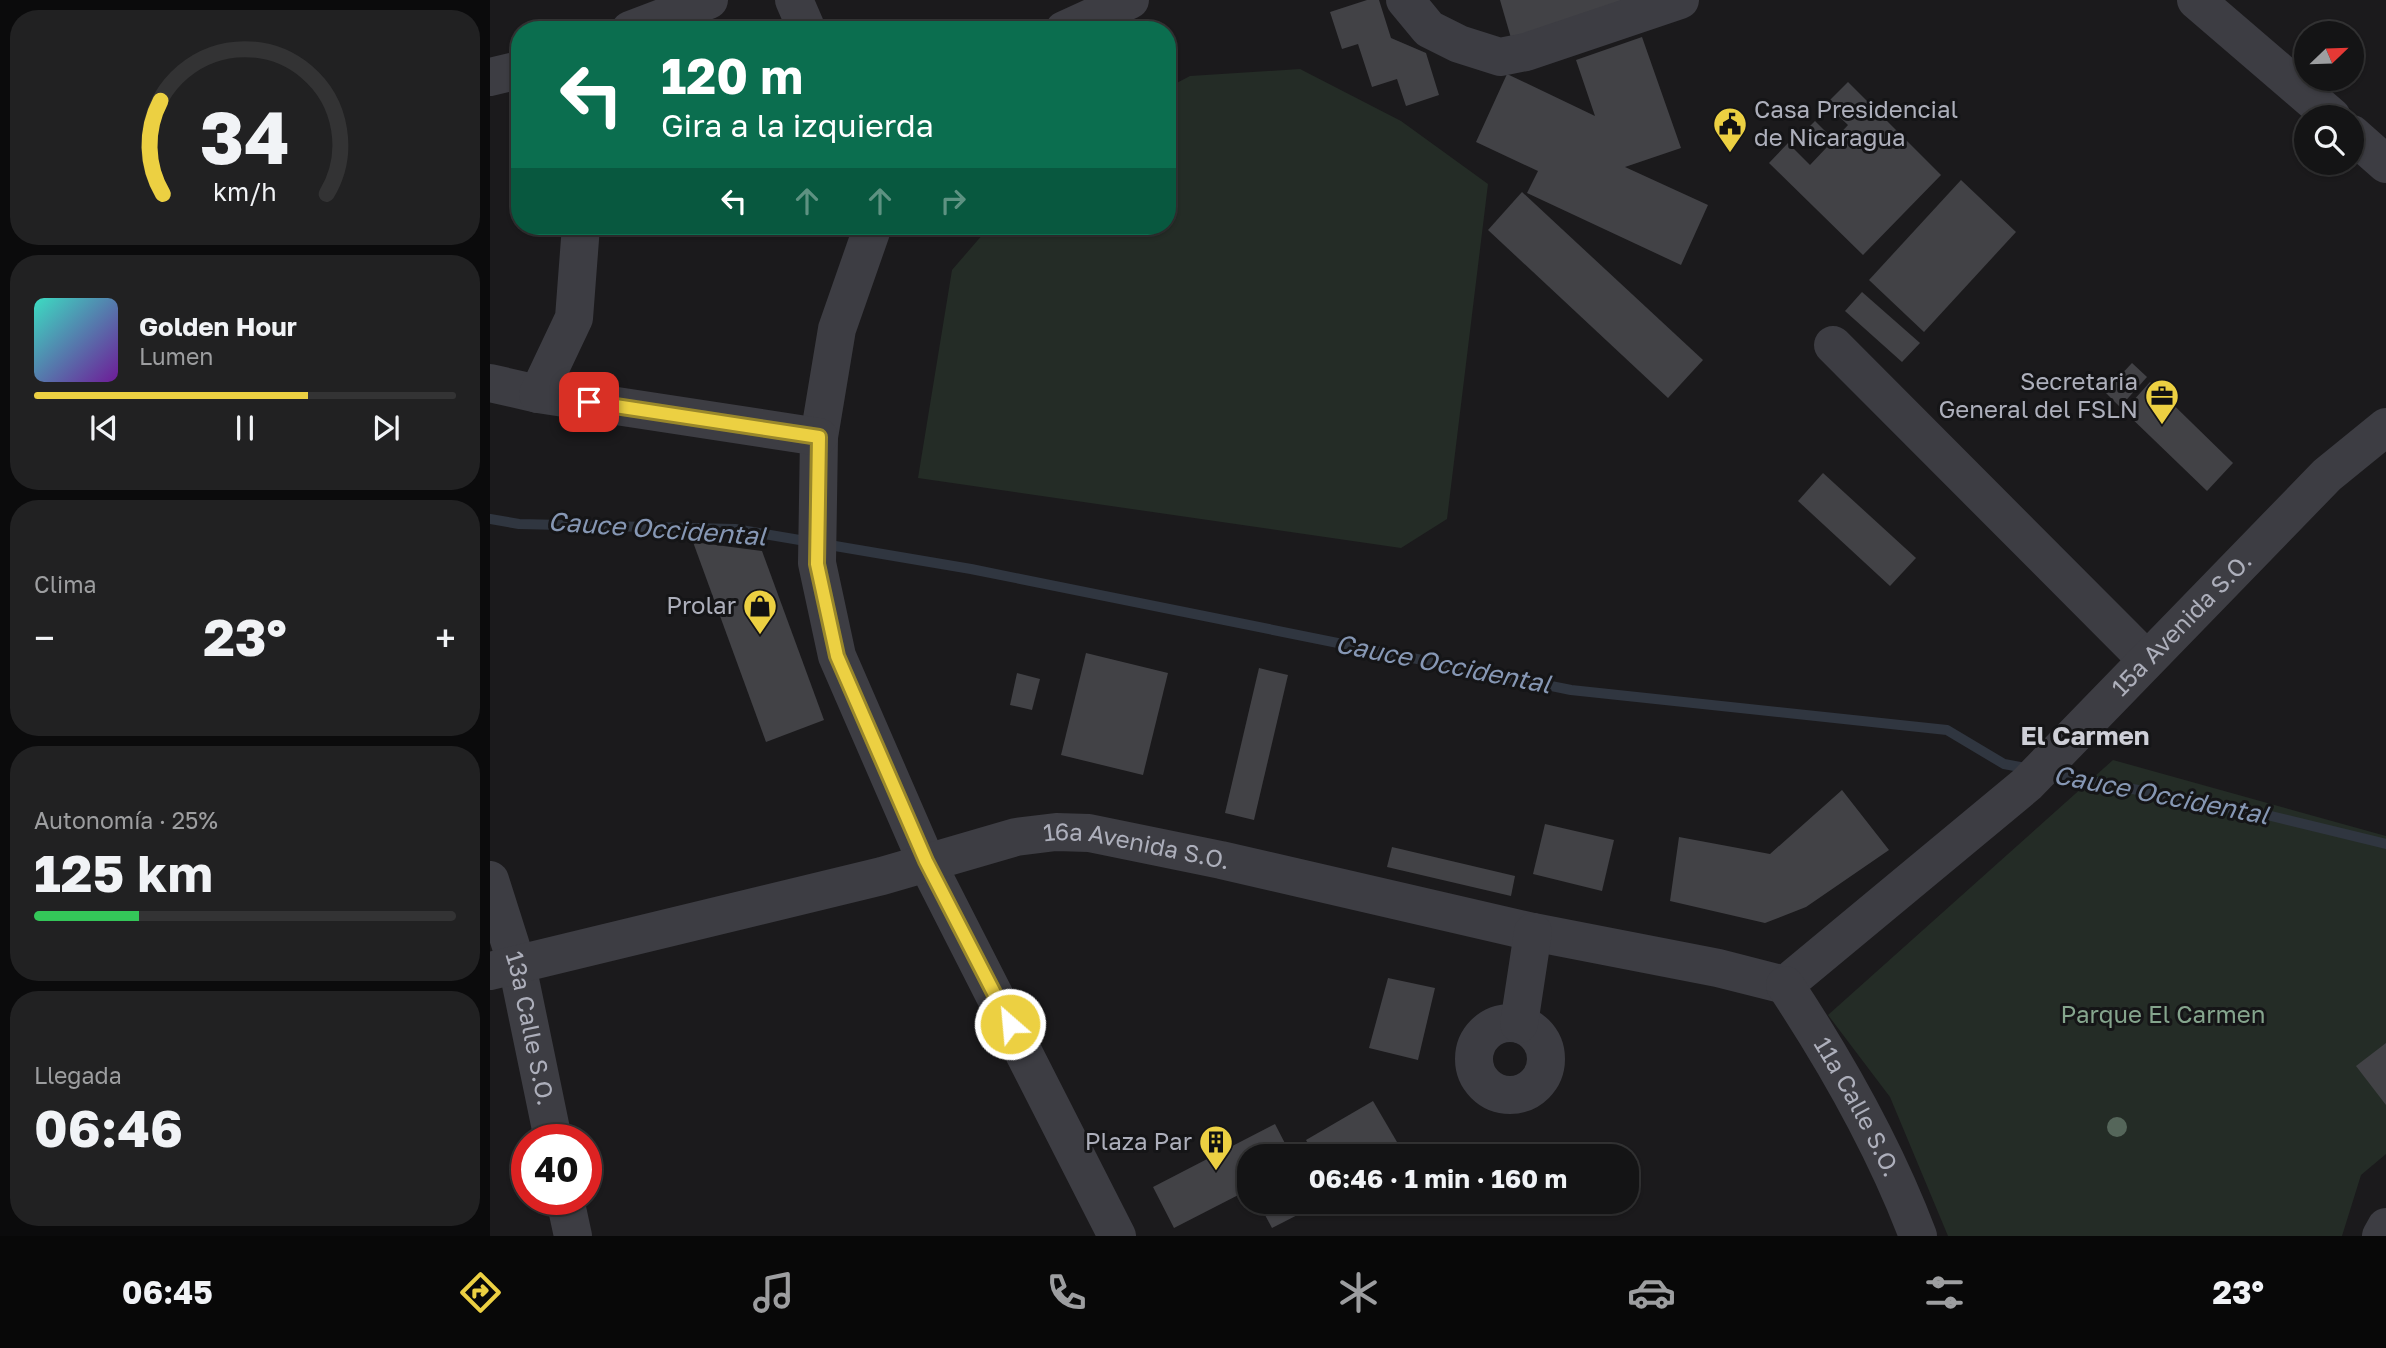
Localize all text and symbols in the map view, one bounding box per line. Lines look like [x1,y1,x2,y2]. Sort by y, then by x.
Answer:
north arrow [2294,21,2364,91]
map controls [2294,21,2364,175]
text: 120 m [661,46,803,105]
icon: left [546,49,637,140]
text: 34 [200,93,290,180]
place label: Casa Presidencial de Nicaragua [1754,94,1958,151]
public building icon: Casa Presidencial de Nicaragua [1711,105,1749,154]
button: search [2294,105,2364,175]
text: Gira a la izquierda [661,106,934,144]
text: km/h [213,175,277,206]
icon: left [715,182,753,220]
icon: ahead [788,182,826,220]
icon: ahead [861,182,899,220]
icon: right [934,182,972,220]
text: Golden Hour [139,311,297,342]
text: Lumen [139,342,213,370]
place label: Secretaria General del FSLN [1938,366,2138,423]
pin [559,372,619,432]
office icon: Secretaria General del FSLN [2143,377,2181,426]
icon: arrive [570,383,608,421]
icon: previous [85,409,123,447]
icon: pause [226,409,264,447]
icon: next [367,409,405,447]
water label: Cauce Occidental [547,505,769,552]
street label: 15a Avenida S.O. [2105,546,2257,701]
text: Clima [34,570,97,598]
shop icon: Prolar [741,587,779,636]
place label: Prolar [666,590,736,619]
text: 23° [203,605,287,667]
text: − [34,615,55,660]
text: + [435,615,456,660]
water label: Cauce Occidental [1333,627,1555,700]
district label: El Carmen [2021,720,2149,751]
water label: Cauce Occidental [2051,758,2273,831]
text: Autonomía · 25% [34,806,218,834]
street label: 16a Avenida S.O. [1041,816,1233,875]
text: 125 km [34,841,213,903]
street label: 13a Calle S.O. [501,947,562,1108]
position arrow [973,987,1047,1061]
park label: Parque El Carmen [2061,999,2265,1028]
street label: 11a Calle S.O. [1809,1031,1907,1181]
text: Llegada [34,1061,122,1089]
text: 06:46 [34,1096,183,1158]
building icon: Plaza Par [1197,1123,1235,1172]
speed limit sign: 40 [511,1124,602,1215]
place label: Plaza Par [1085,1126,1192,1155]
text: 06:46 · 1 min · 160 m [1309,1163,1567,1194]
icon: directions [456,1268,505,1317]
icon: music [749,1268,798,1317]
icon: phone [1042,1268,1091,1317]
icon: climate [1334,1268,1383,1317]
icon: car [1627,1268,1676,1317]
icon: filters [1920,1268,1969,1317]
text: 06:45 [122,1273,213,1311]
text: 23° [2213,1273,2264,1311]

